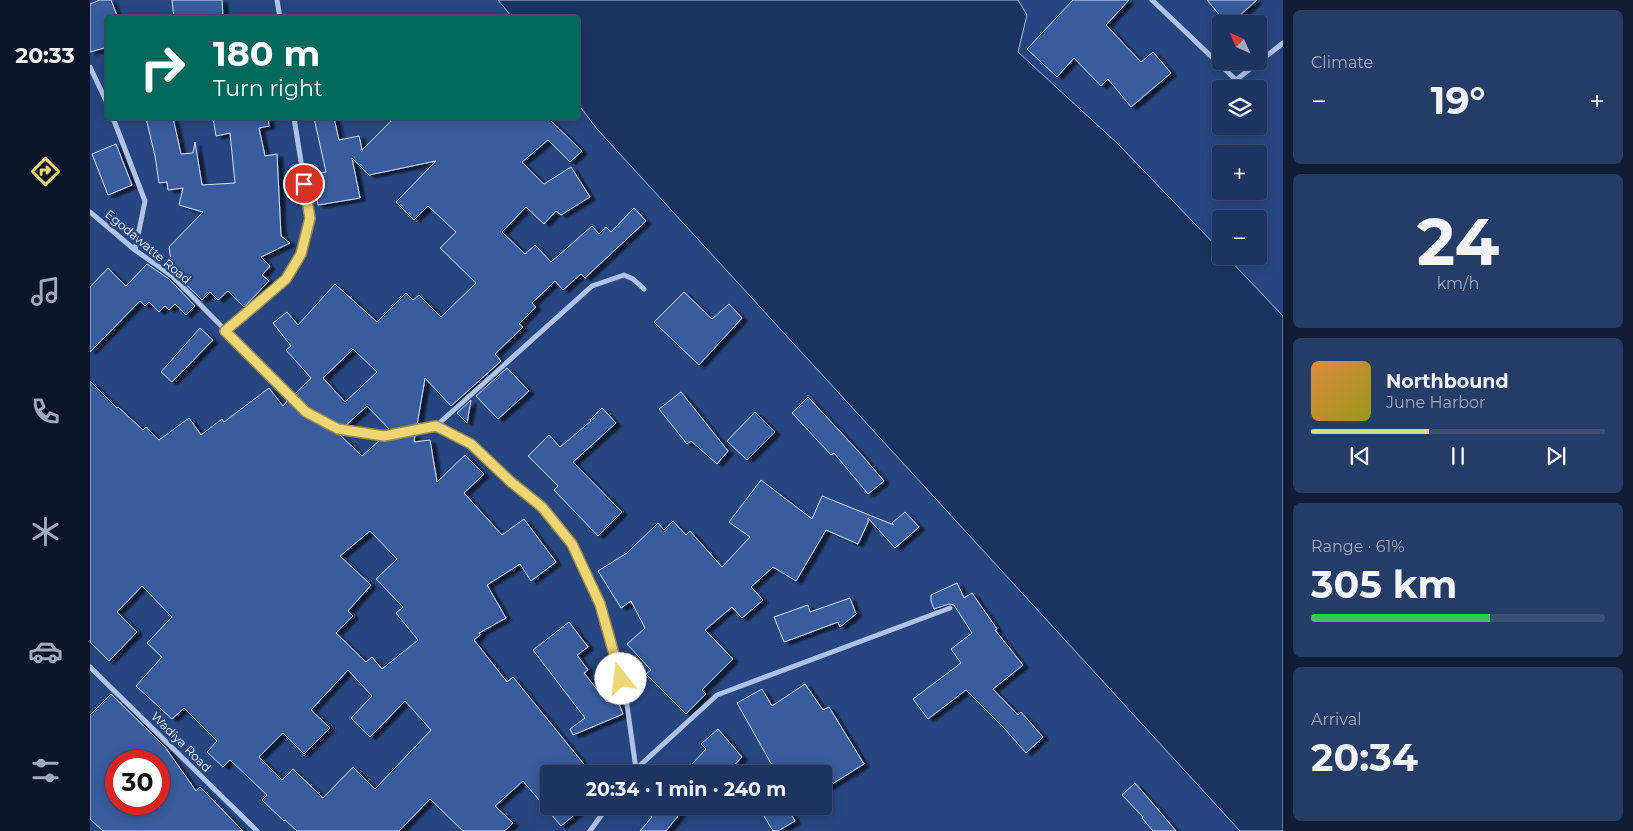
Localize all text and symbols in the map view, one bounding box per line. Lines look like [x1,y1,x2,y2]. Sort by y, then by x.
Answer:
north arrow [1212,15,1268,70]
map controls [1212,15,1267,265]
text: 180 m [213,32,320,75]
icon: right [130,35,195,100]
text: 20:33 [15,42,75,69]
text: Climate [1311,53,1373,72]
text: Turn right [213,75,323,102]
text: 19° [1431,77,1486,124]
button: layers [1212,80,1267,135]
text: − [1311,84,1327,118]
text: + [1589,84,1605,118]
button: + [1212,145,1267,200]
icon: directions [28,154,63,189]
pin [283,163,325,205]
icon: arrive [290,170,318,198]
text: 24 [1417,202,1499,281]
street label: Egodawatte Road [102,206,194,287]
button: − [1212,210,1267,265]
icon: music [28,274,63,309]
text: km/h [1437,274,1479,293]
text: Northbound [1386,370,1509,393]
text: June Harbor [1386,393,1485,412]
icon: phone [28,394,63,429]
icon: previous [1346,442,1374,470]
icon: pause [1444,442,1472,470]
icon: next [1542,442,1570,470]
icon: climate [28,514,63,549]
text: Range · 61% [1311,537,1405,556]
text: 305 km [1311,561,1457,608]
icon: car [28,634,63,669]
position arrow [594,652,646,704]
street label: Wadiya Road [148,708,215,775]
text: Arrival [1311,710,1361,729]
text: 20:34 [1311,734,1418,781]
speed limit sign: 30 [105,750,170,815]
icon: filters [28,753,63,788]
text: 20:34 · 1 min · 240 m [586,778,786,801]

